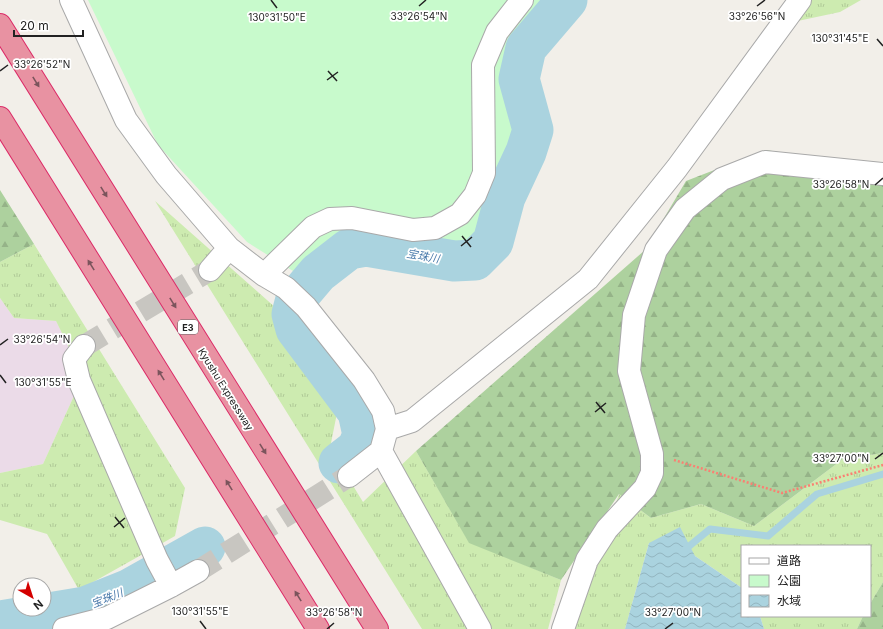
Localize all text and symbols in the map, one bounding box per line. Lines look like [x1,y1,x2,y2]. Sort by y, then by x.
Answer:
text: 33°26'54"N [391,10,447,22]
text: 33°26'56"N [729,10,785,22]
text: 130°31'50"E [248,11,306,23]
scale bar [14,12,83,38]
text: 20 m [20,18,49,33]
text: 130°31'45"E [812,32,868,44]
text: 33°26'52"N [14,58,70,70]
one-way arrow [32,76,39,88]
text: 33°26'58"N [813,178,869,190]
one-way arrow [101,186,108,198]
water label: 宝珠川 [406,246,441,266]
one-way arrow [88,259,95,271]
one-way arrow [169,297,176,309]
road number: E3 [178,320,198,334]
text: 33°26'54"N [14,333,70,345]
street label: Kyushu Expressway [196,346,256,433]
one-way arrow [157,369,164,381]
text: 130°31'55"E [14,376,72,388]
one-way arrow [260,443,267,455]
text: 33°27'00"N [813,452,869,464]
one-way arrow [226,479,233,491]
legend [741,545,871,617]
text: 道路 [777,553,801,568]
text: 公園 [777,573,801,588]
north arrow [12,577,52,617]
water label: 宝珠川 [89,585,126,611]
one-way arrow [294,590,301,602]
text: 水域 [777,593,801,608]
text: N [31,597,46,613]
text: 130°31'55"E [171,605,229,617]
text: 33°26'58"N [306,606,362,618]
text: 33°27'00"N [645,606,701,618]

